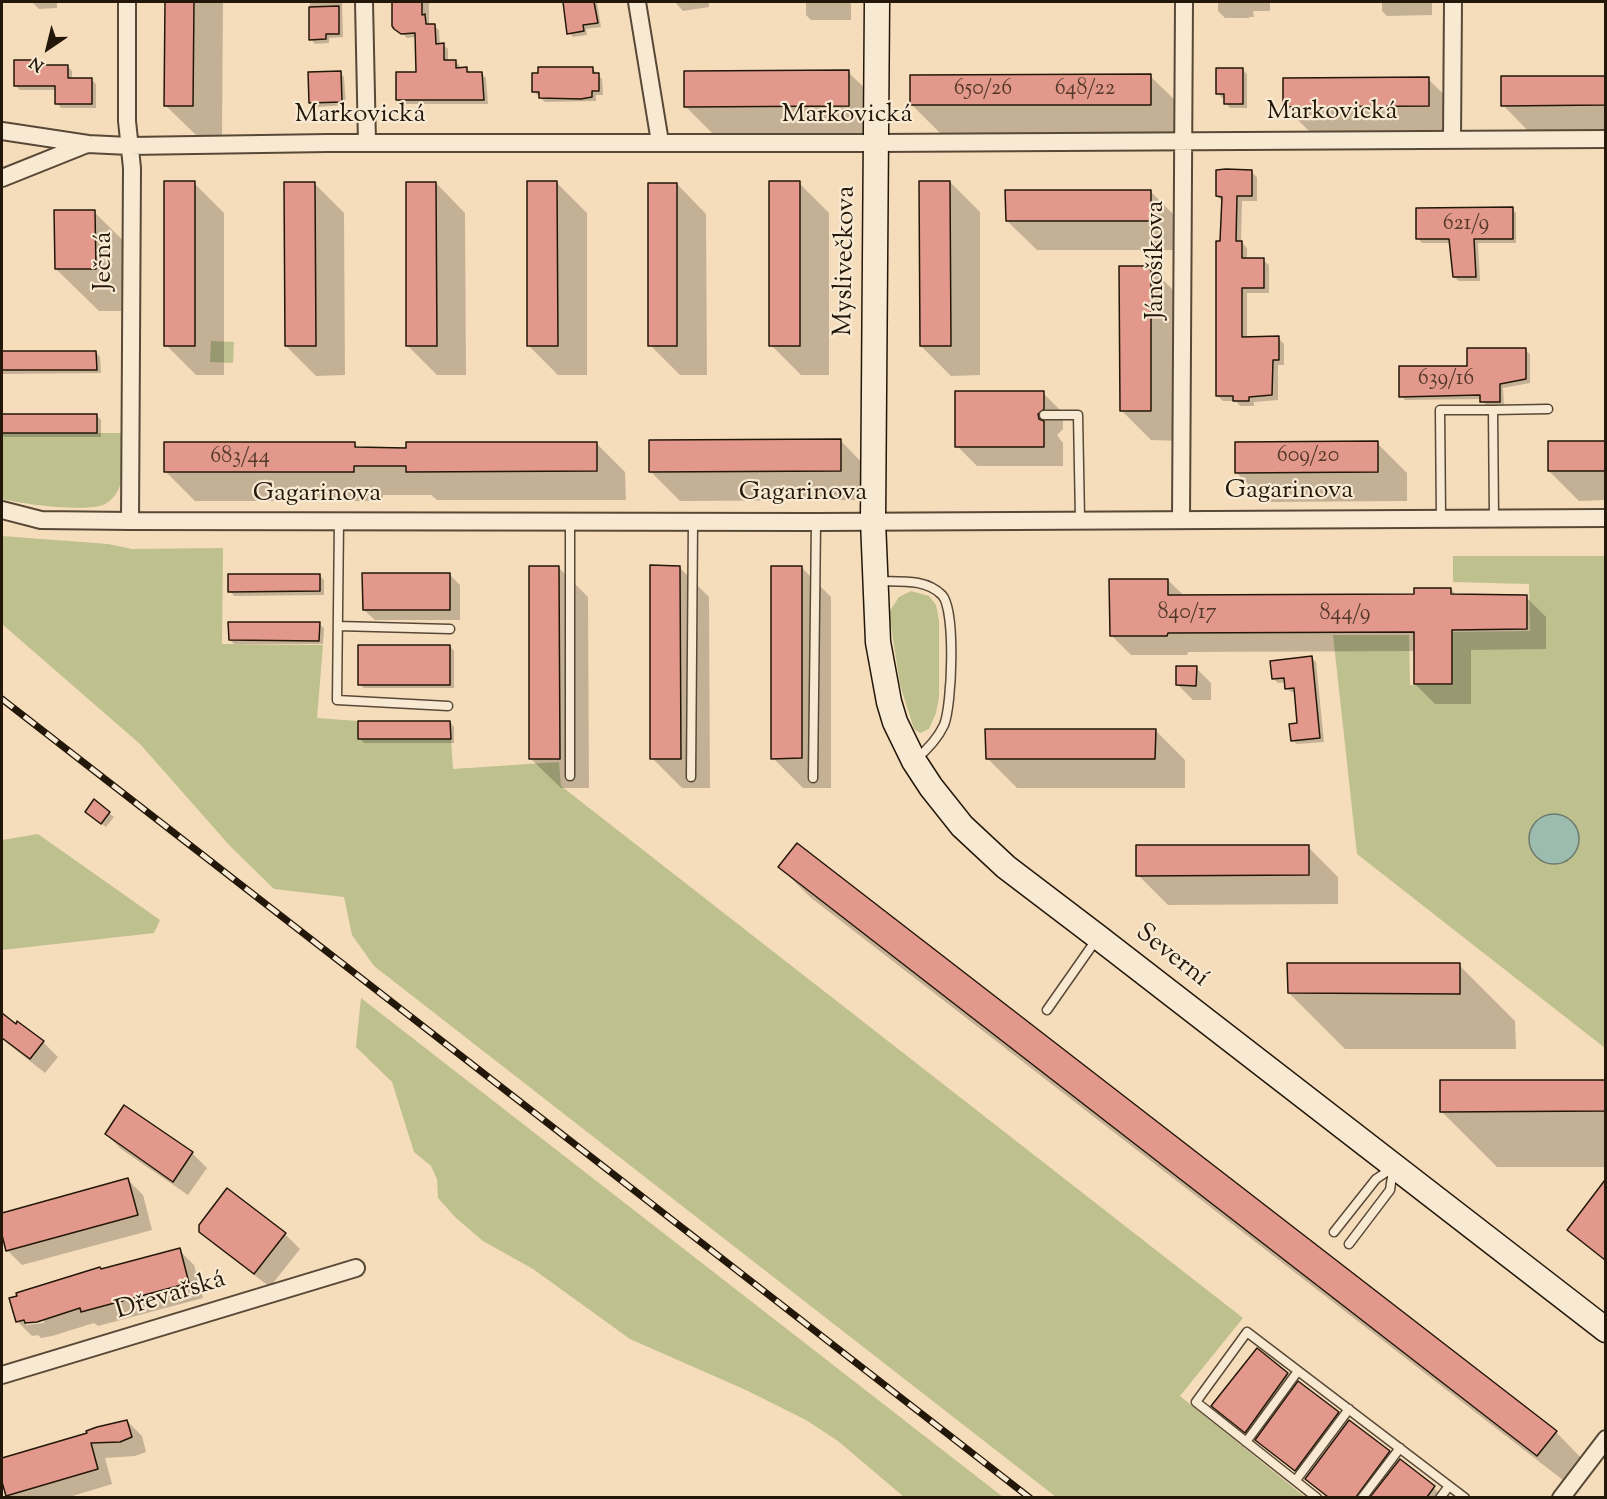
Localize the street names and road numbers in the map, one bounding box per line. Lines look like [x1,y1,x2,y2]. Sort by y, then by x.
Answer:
street label: Markovická [1267,98,1397,130]
street label: Markovická [295,101,425,133]
street label: Markovická [782,101,912,133]
street label: Myslivečkova [830,185,864,337]
street label: Jánošíkova [1142,200,1174,320]
street label: Ječná [90,232,122,290]
street label: Gagarinova [1225,477,1353,509]
street label: Gagarinova [739,479,867,511]
street label: Gagarinova [253,480,381,512]
street label: Severní [1128,919,1214,995]
street label: Dřevařská [112,1266,230,1328]

